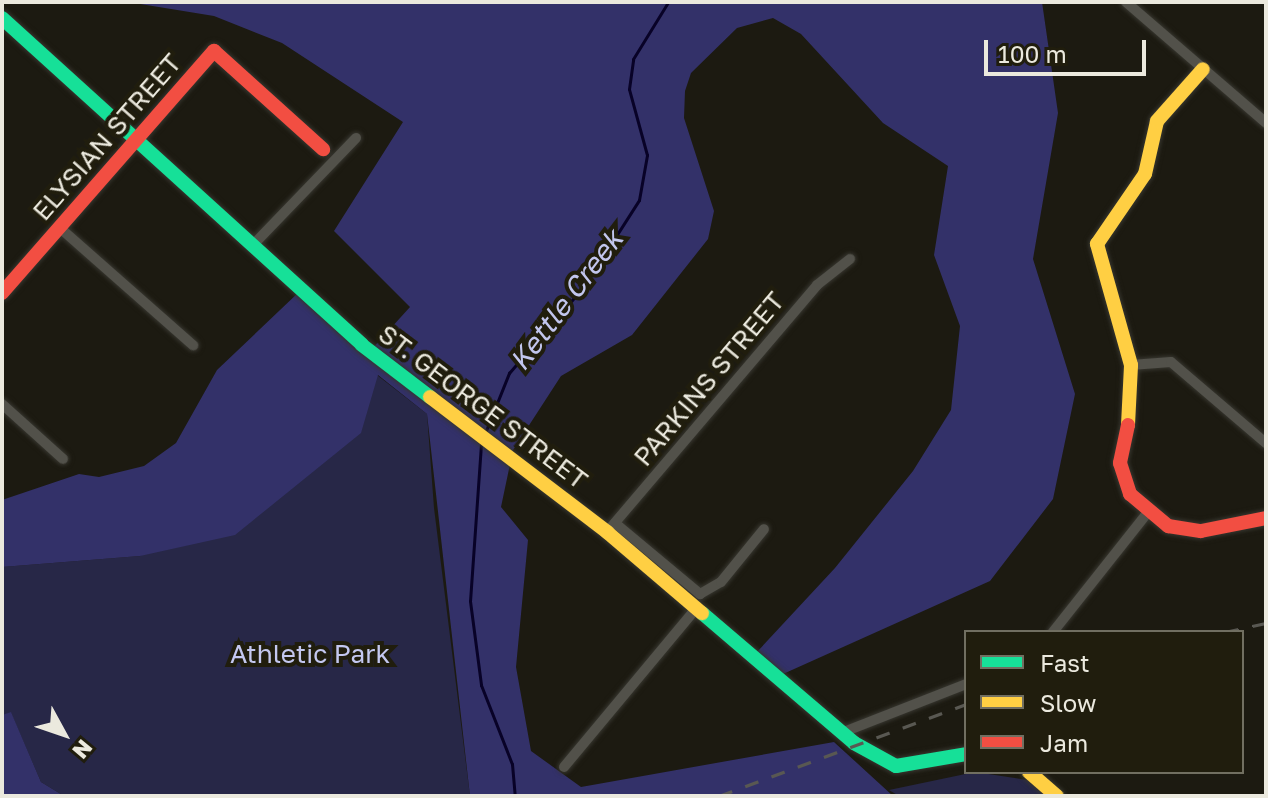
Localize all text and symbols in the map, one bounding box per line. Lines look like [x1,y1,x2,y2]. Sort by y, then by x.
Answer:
scale bar [988,24,1150,74]
text: 100 m [998,39,1067,68]
street label: ELYSIAN STREET [26,47,188,227]
water label: Kettle Creek [502,223,630,377]
street label: PARKINS STREET [627,286,791,472]
street label: ST. GEORGE STREET [372,318,594,496]
legend [964,630,1244,774]
park label: Athletic Park [230,638,390,670]
text: Fast [1040,648,1090,677]
text: Slow [1040,688,1096,717]
north arrow [24,694,104,774]
text: Jam [1040,728,1088,757]
text: N [67,735,98,765]

